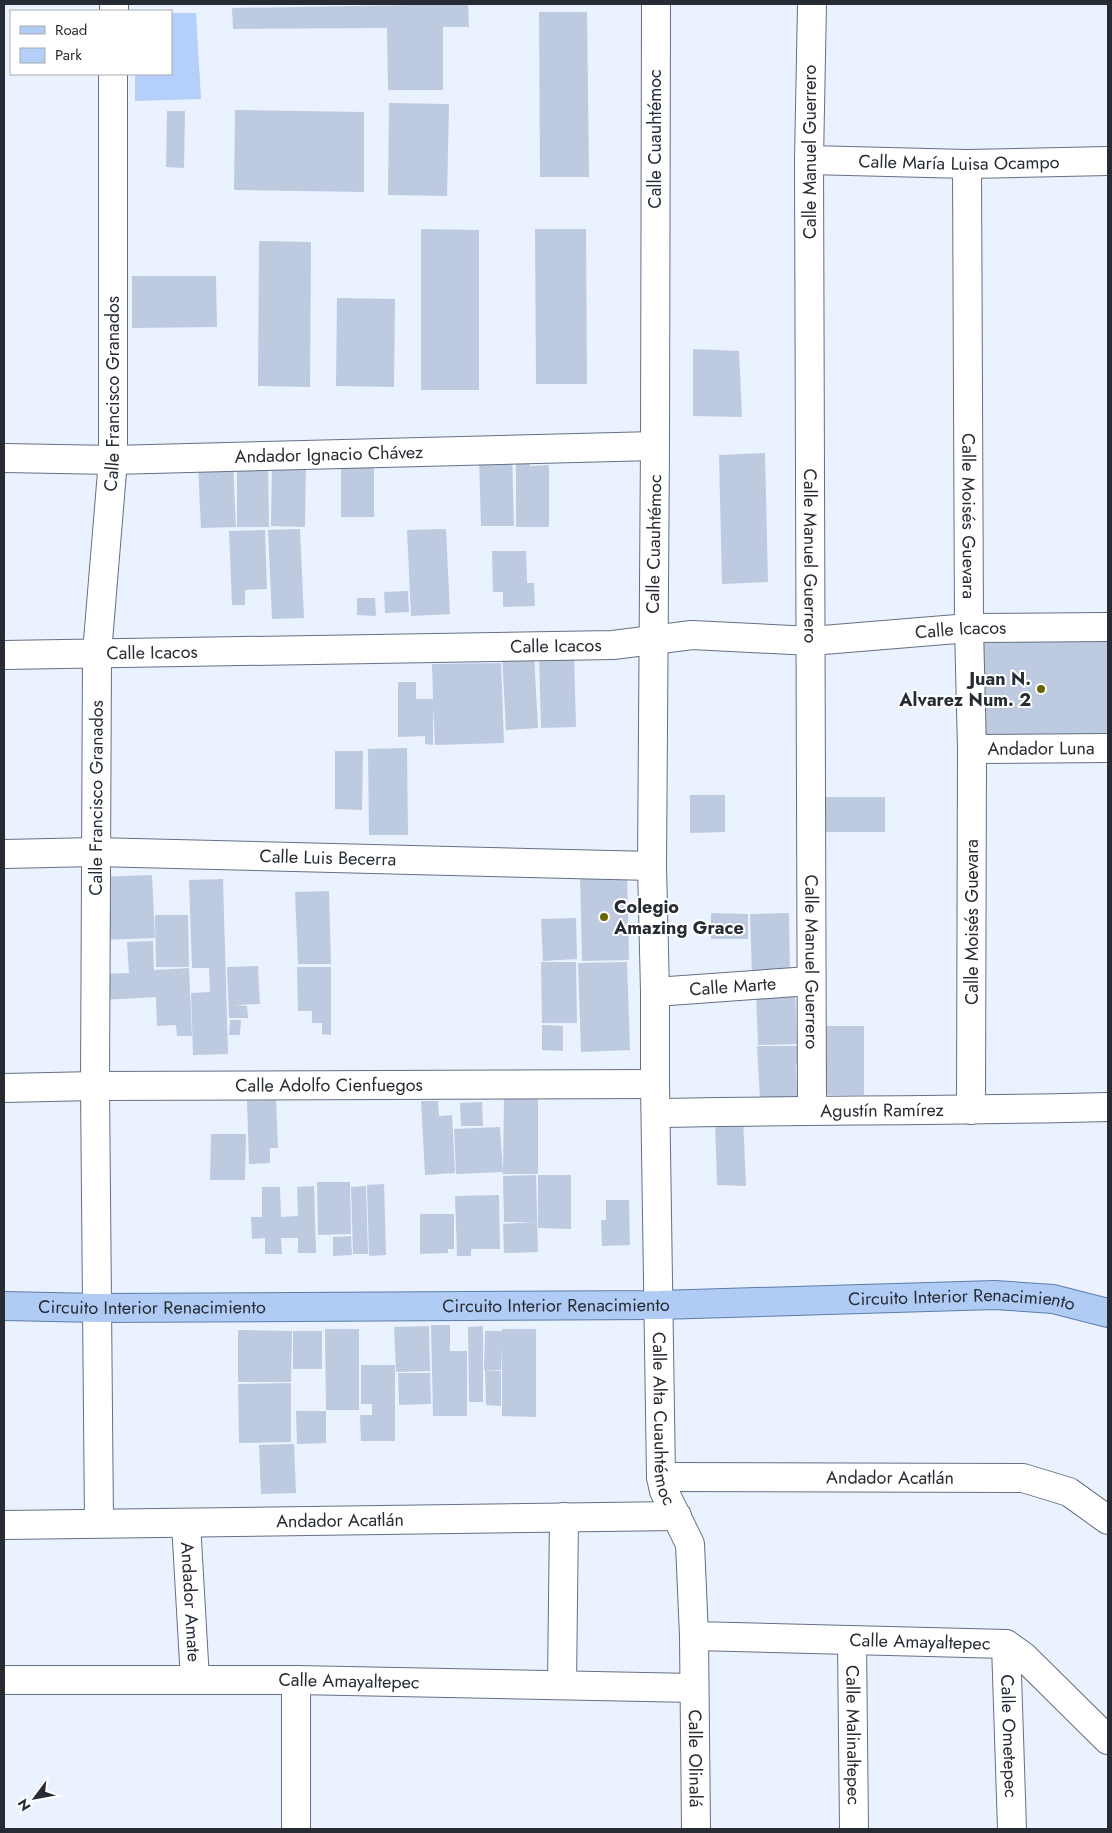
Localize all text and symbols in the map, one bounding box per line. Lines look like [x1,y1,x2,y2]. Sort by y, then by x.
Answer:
legend [10,10,172,75]
text: Road [55,19,87,41]
text: Park [55,44,82,66]
street label: Calle Manuel Guerrero [797,65,823,239]
street label: Calle Cuauhtémoc [642,69,668,209]
street label: Calle María Luisa Ocampo [858,148,1060,177]
street label: Calle Francisco Granados [97,296,126,492]
street label: Calle Moisés Guevara [955,433,982,599]
street label: Andador Ignacio Chávez [234,439,424,470]
street label: Calle Manuel Guerrero [797,469,824,644]
street label: Calle Cuauhtémoc [640,474,668,614]
street label: Calle Icacos [914,615,1006,645]
street label: Calle Icacos [510,632,602,660]
street label: Calle Icacos [106,639,198,666]
place label: Juan N. Alvarez Num. 2 [898,666,1031,713]
marker: Juan N. Alvarez Num. 2 [1035,683,1047,695]
street label: Calle Francisco Granados [83,700,110,896]
street label: Andador Luna [987,735,1095,762]
street label: Calle Moisés Guevara [959,839,985,1005]
street label: Calle Luis Becerra [259,843,397,873]
street label: Calle Manuel Guerrero [798,875,825,1050]
place label: Colegio Amazing Grace [613,894,744,941]
marker: Colegio Amazing Grace [598,911,610,923]
street label: Calle Marte [688,970,777,1003]
street label: Calle Adolfo Cienfuegos [235,1072,423,1098]
street label: Agustín Ramírez [820,1097,945,1124]
street label: Circuito Interior Renacimiento [848,1282,1078,1317]
street label: Circuito Interior Renacimiento [442,1292,670,1319]
street label: Circuito Interior Renacimiento [38,1294,266,1321]
street label: Calle Alta Cuauhtémoc [646,1332,682,1510]
street label: Andador Acatlán [826,1464,954,1491]
street label: Andador Acatlán [276,1507,404,1534]
street label: Andador Amate [174,1541,207,1663]
street label: Calle Amayaltepec [849,1627,991,1657]
street label: Calle Malinaltepec [839,1665,867,1805]
street label: Calle Amayaltepec [279,1667,420,1695]
street label: Calle Ometepec [994,1674,1024,1798]
street label: Calle Olinalá [682,1709,709,1808]
north arrow [10,1773,60,1823]
text: N [13,1795,35,1815]

